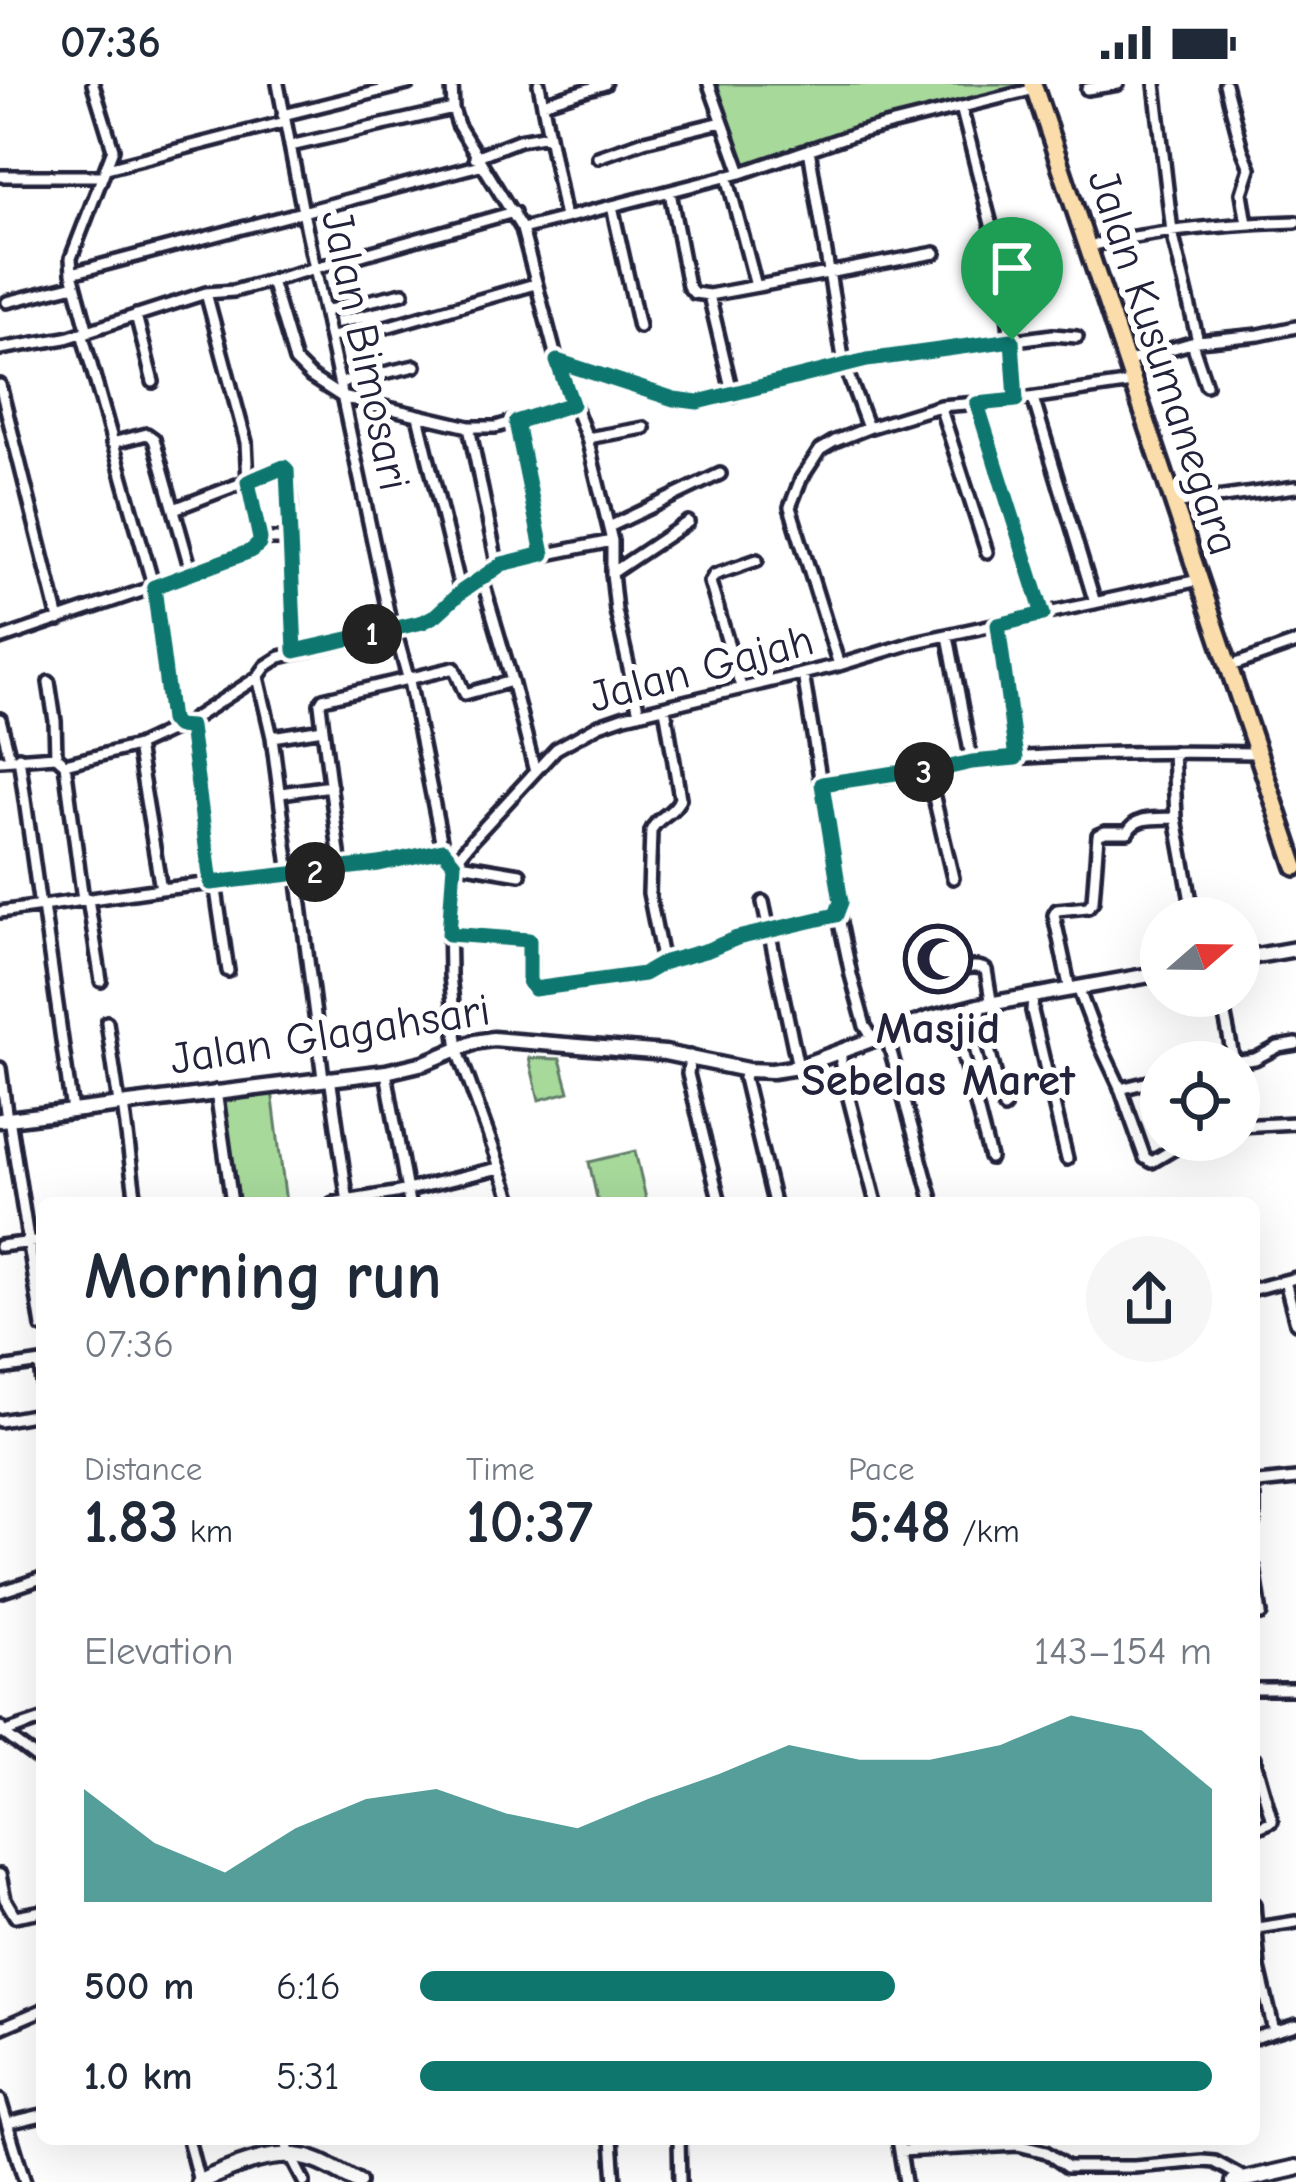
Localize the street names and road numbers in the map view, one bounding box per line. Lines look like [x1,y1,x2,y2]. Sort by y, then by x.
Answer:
street label: Jalan Kusumanegara [1077,163,1251,561]
street label: Jalan Bimosari [311,205,421,495]
street label: Jalan Gajah [583,613,819,723]
street label: Jalan Glagahsari [166,983,494,1085]

